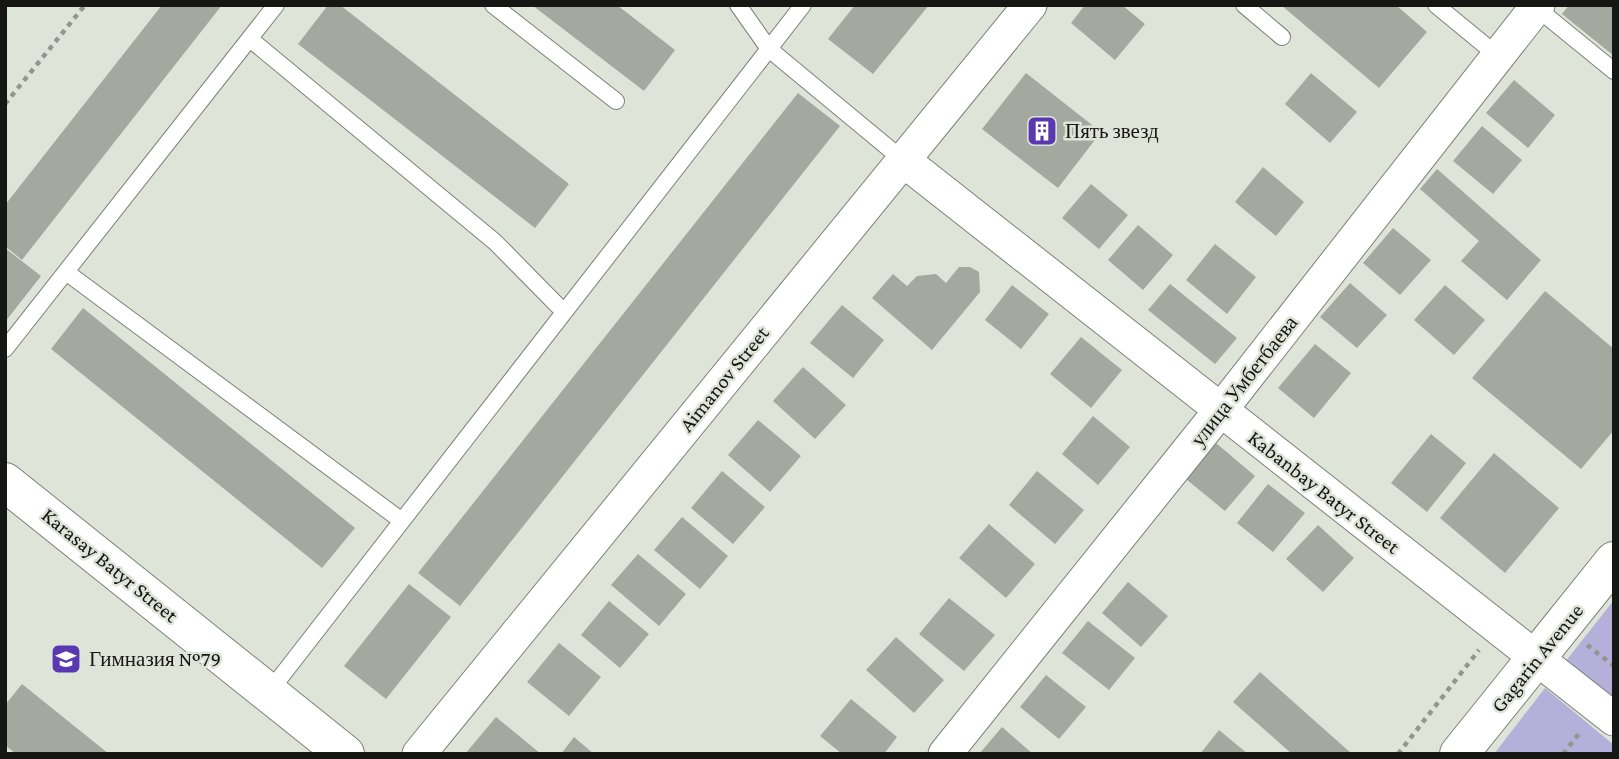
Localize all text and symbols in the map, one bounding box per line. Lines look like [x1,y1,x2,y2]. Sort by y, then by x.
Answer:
building icon: Пять звезд [1025,114,1059,148]
place label: Пять звезд [1065,119,1159,143]
street label: улица Умбетбаева [1186,310,1303,451]
street label: Aimanov Street [674,321,774,436]
street label: Kabanbay Batyr Street [1243,425,1405,559]
street label: Karasay Batyr Street [37,503,184,628]
street label: Gagarin Avenue [1486,599,1588,717]
school or university icon: Гимназия №79 [49,642,83,676]
place label: Гимназия №79 [89,647,221,671]

